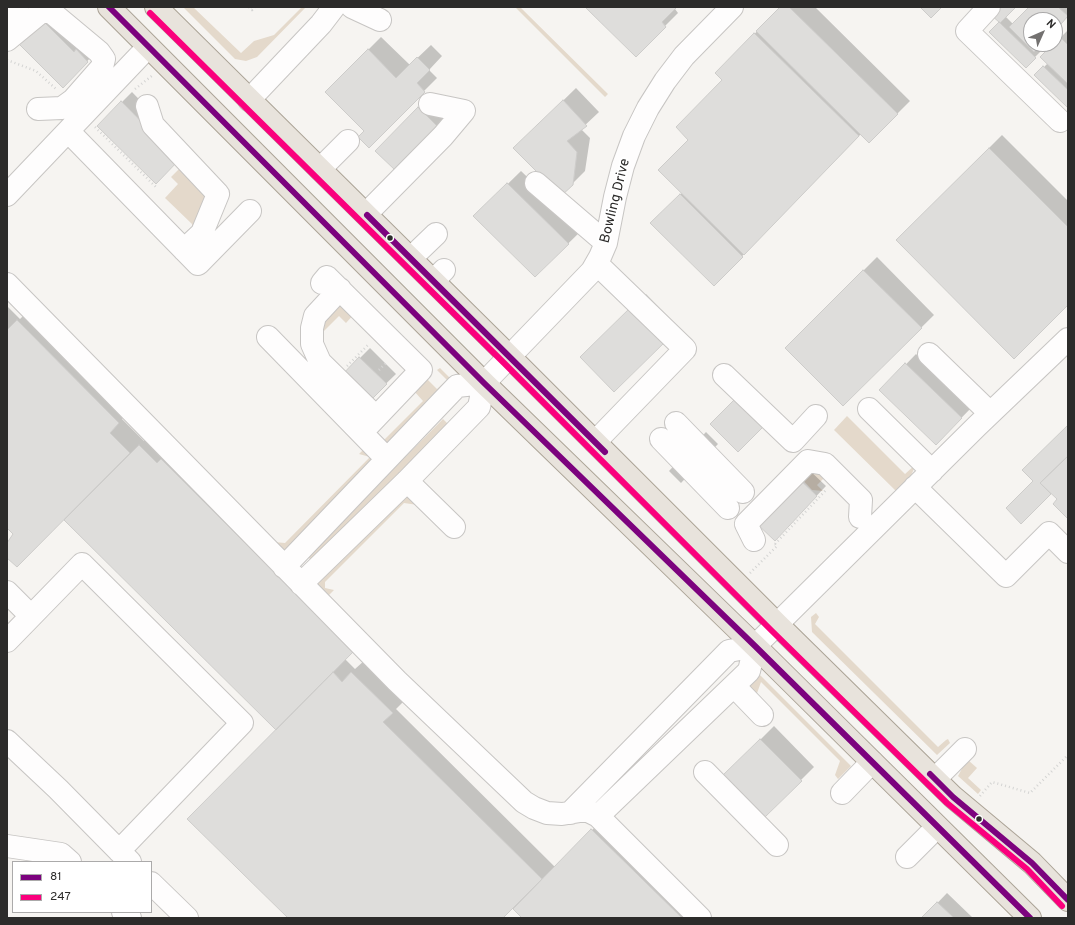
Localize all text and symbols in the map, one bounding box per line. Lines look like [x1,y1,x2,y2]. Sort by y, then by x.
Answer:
north arrow [1023,12,1063,52]
text: N [1043,16,1059,32]
street label: Bowling Drive [597,157,635,245]
unlabelled marker [385,233,395,243]
unlabelled marker [974,814,984,824]
legend [12,861,152,913]
text: 81 [50,869,62,885]
text: 247 [50,889,71,905]

